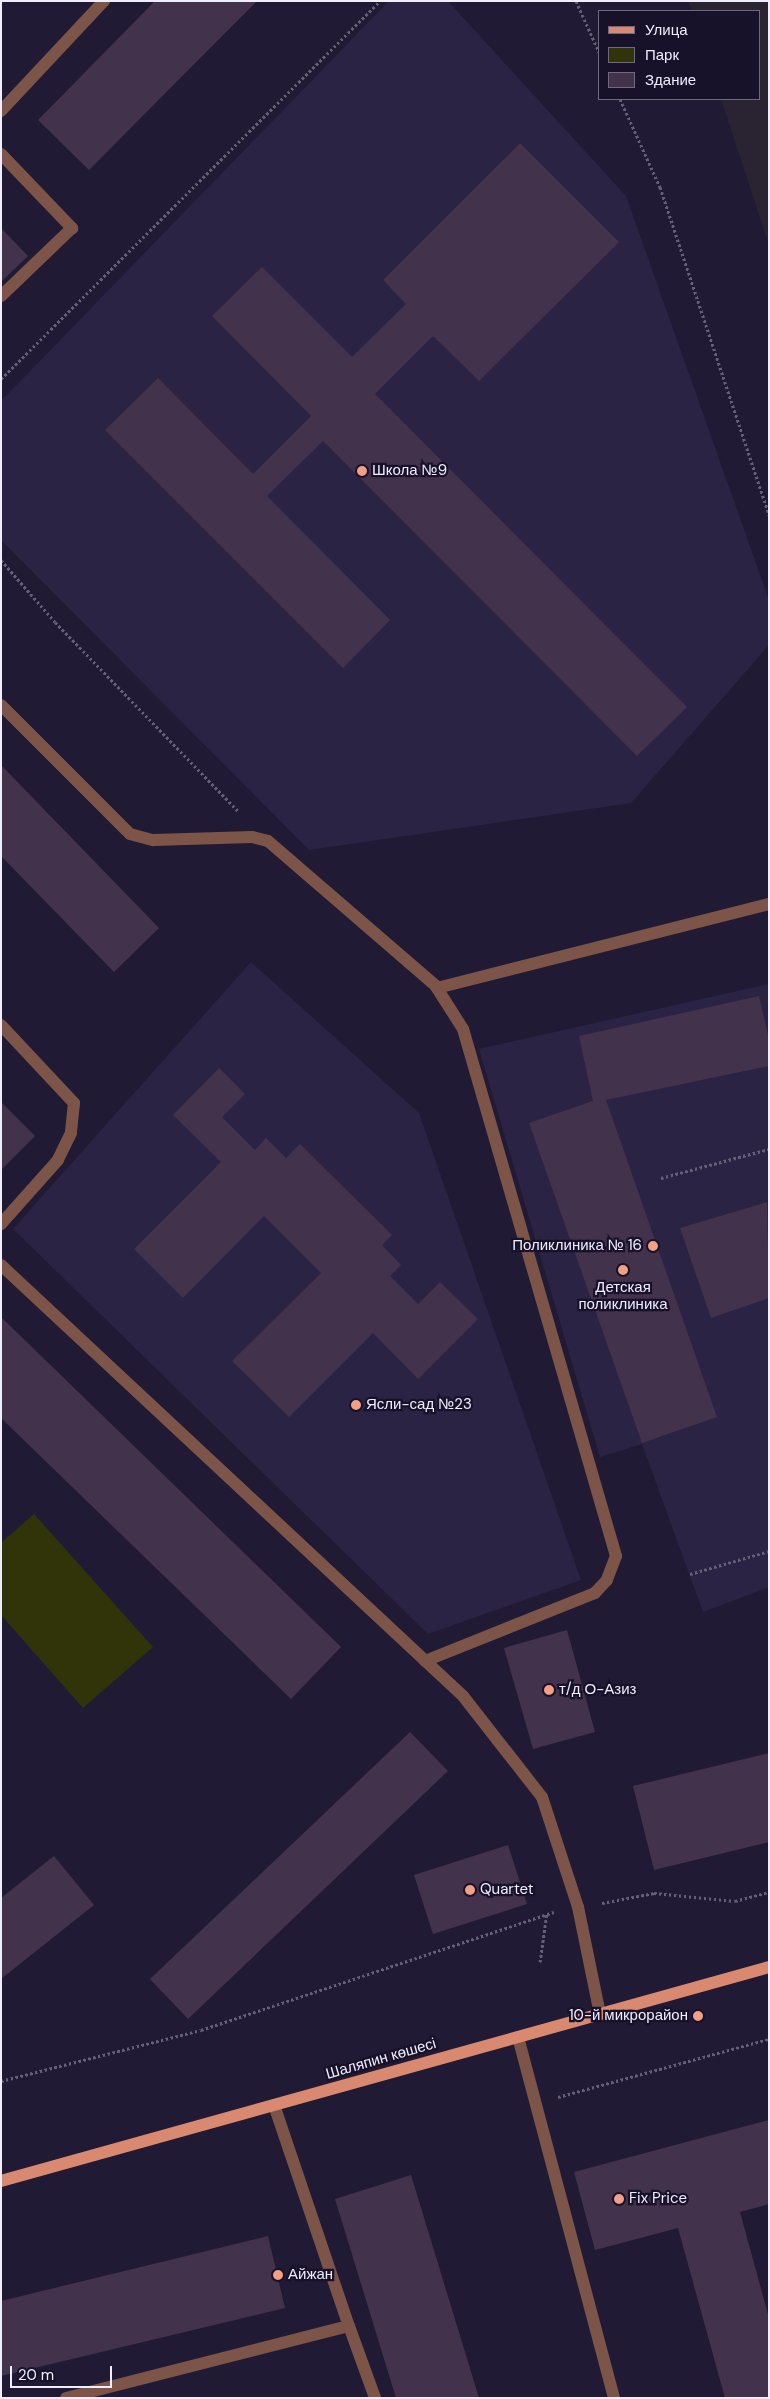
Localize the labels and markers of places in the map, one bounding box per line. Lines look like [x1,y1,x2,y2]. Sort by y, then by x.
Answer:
place label: Школа №9 [372,462,447,480]
marker: Школа №9 [356,465,368,477]
place label: Поликлиника № 16 [512,1237,642,1255]
marker: Поликлиника № 16 [646,1239,660,1253]
marker: Детская поликлиника [617,1264,629,1276]
place label: Детская поликлиника [578,1278,668,1313]
place label: Ясли-сад №23 [366,1396,472,1414]
marker: Ясли-сад №23 [350,1399,362,1411]
place label: т/д О-Азиз [559,1681,636,1699]
marker: т/д О-Азиз [543,1684,555,1696]
place label: Quartet [480,1881,534,1899]
marker: Quartet [464,1884,476,1896]
place label: 10-й микрорайон [569,2007,688,2025]
marker: 10-й микрорайон [692,2010,704,2022]
place label: Fix Price [629,2190,687,2208]
marker: Fix Price [613,2193,625,2205]
place label: Айжан [288,2266,333,2284]
marker: Айжан [272,2269,284,2281]

